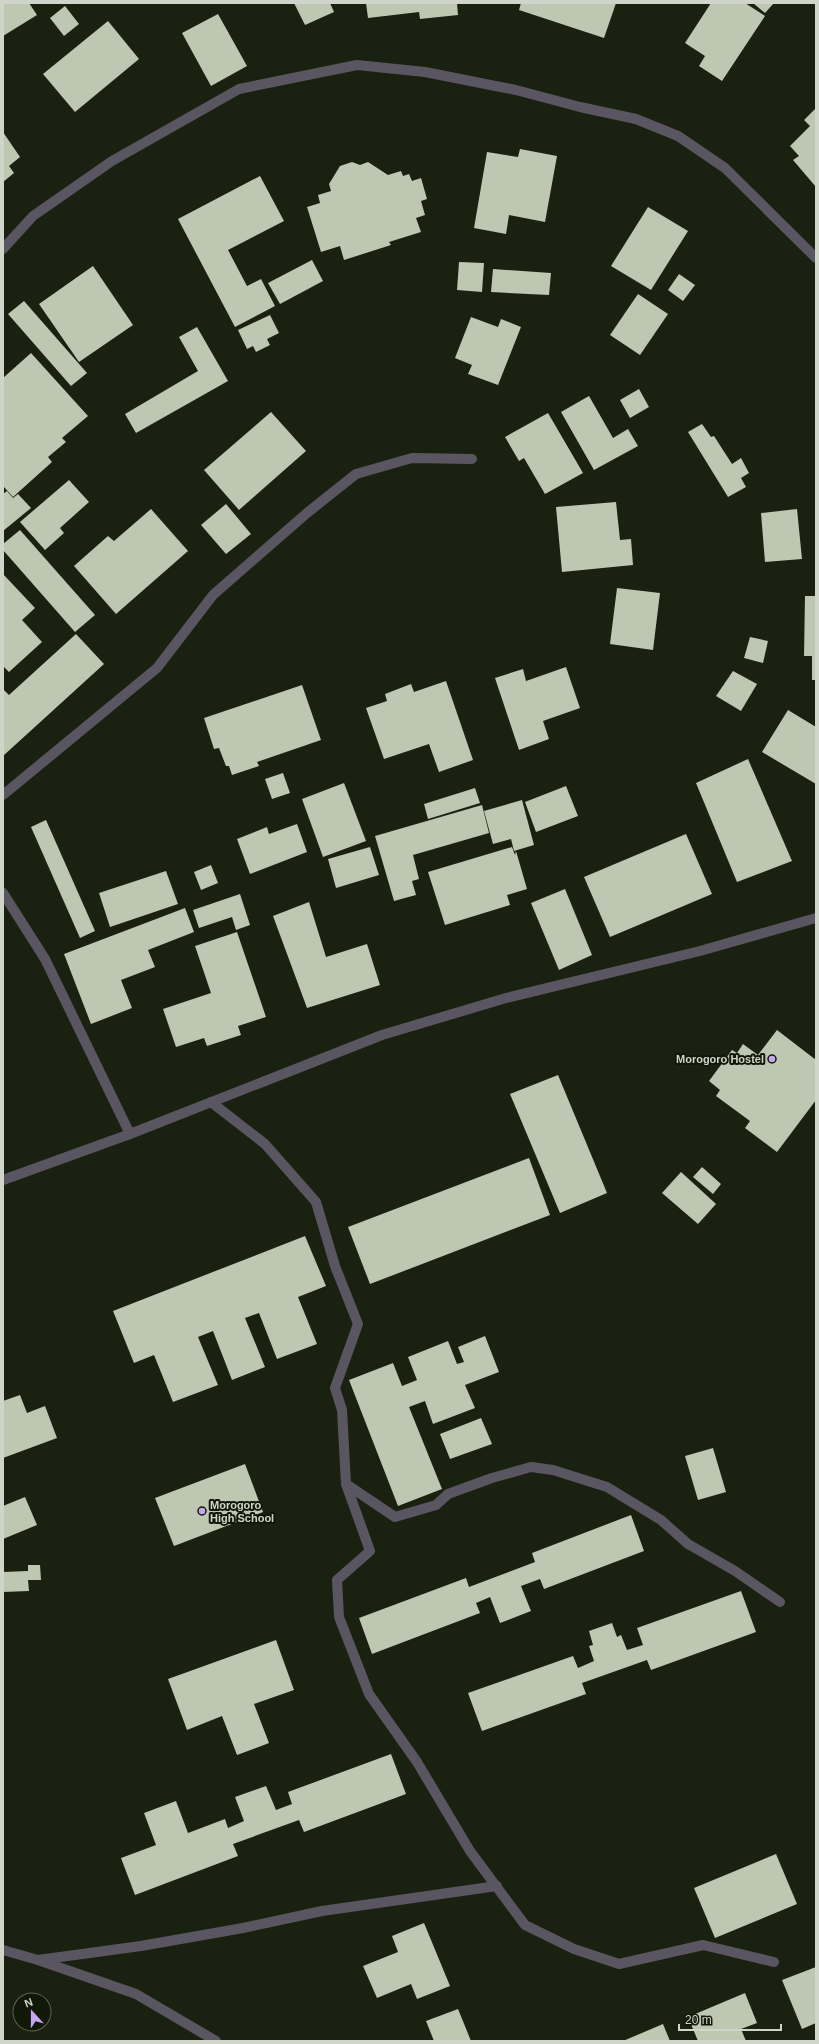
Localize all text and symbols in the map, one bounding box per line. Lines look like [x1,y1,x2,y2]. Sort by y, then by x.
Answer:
place label: Morogoro Hostel [676,1053,764,1065]
marker: Morogoro Hostel [767,1054,777,1064]
place label: Morogoro High School [210,1499,274,1524]
marker: Morogoro High School [197,1506,207,1516]
north arrow [12,1992,52,2032]
text: N [23,1996,34,2010]
scale bar [679,2006,781,2032]
text: 20 m [685,2013,712,2027]

